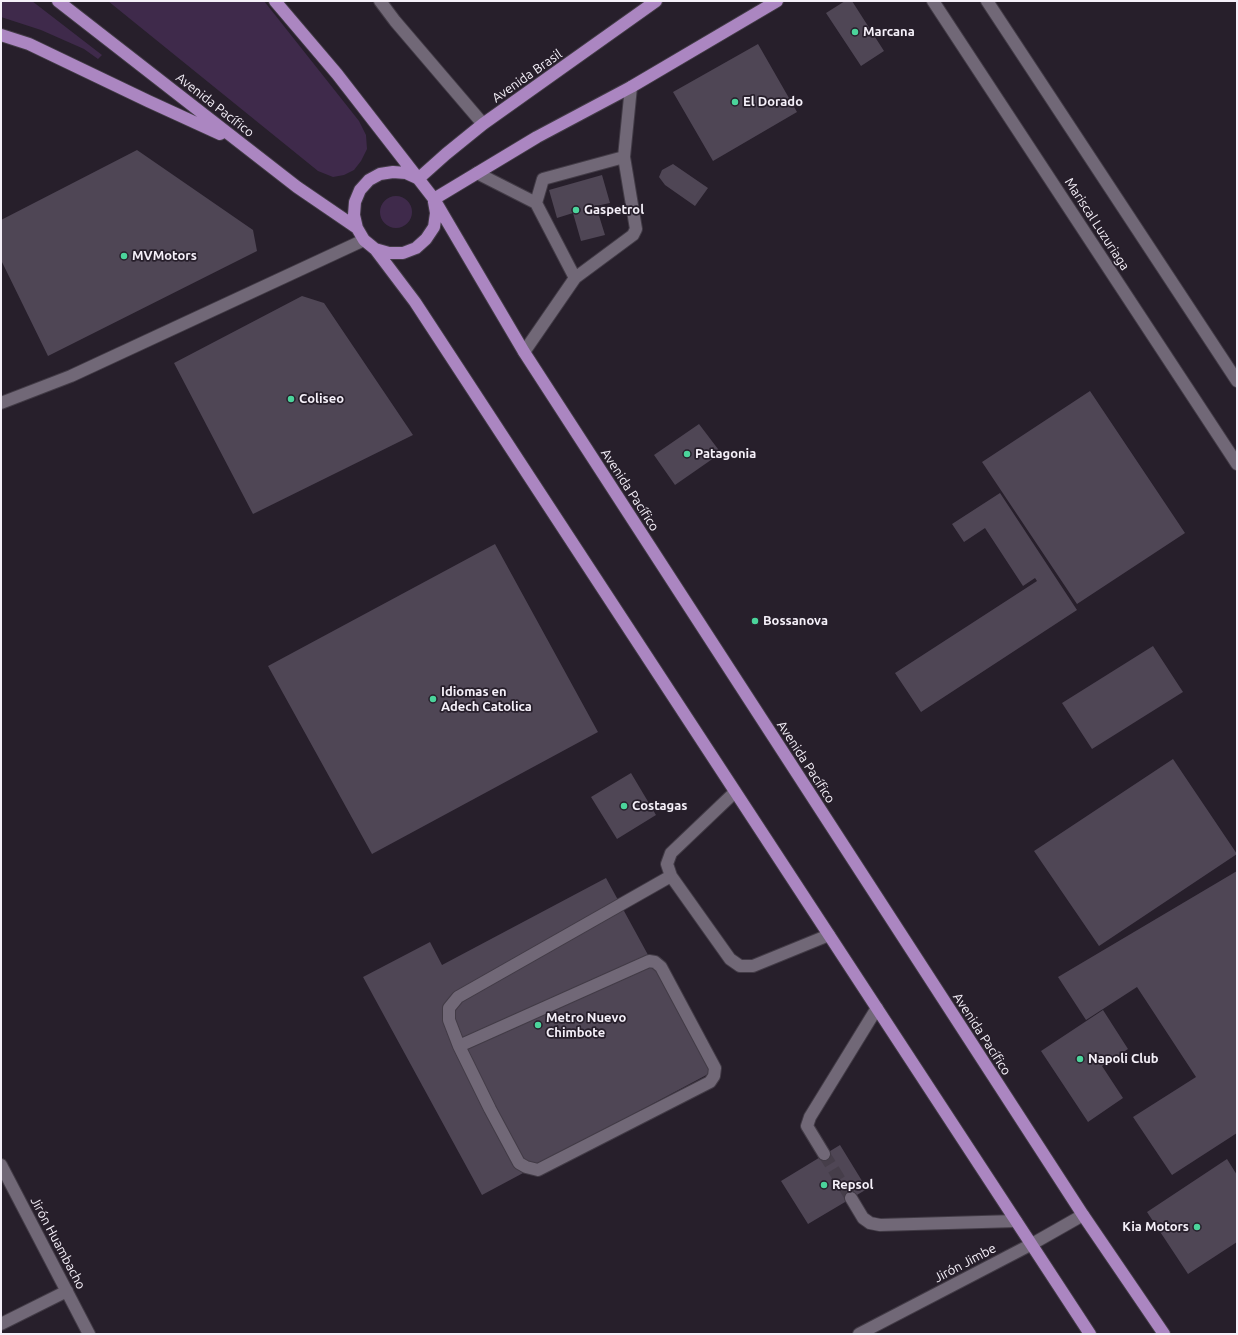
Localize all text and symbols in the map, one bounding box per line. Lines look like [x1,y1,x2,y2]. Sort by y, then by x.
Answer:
place label: Marcana [863,24,915,40]
marker: Marcana [850,27,860,37]
street label: Avenida Brasil [489,46,565,106]
street label: Avenida Pacífico [173,70,257,140]
place label: El Dorado [743,94,803,110]
marker: El Dorado [730,97,740,107]
street label: Mariscal Luzuriaga [1061,175,1133,273]
place label: Gaspetrol [584,202,644,218]
marker: Gaspetrol [571,205,581,215]
place label: MVMotors [132,248,197,264]
marker: MVMotors [119,251,129,261]
place label: Coliseo [299,391,344,407]
marker: Coliseo [286,394,296,404]
street label: Avenida Pacífico [598,446,662,534]
place label: Patagonia [695,446,756,462]
marker: Patagonia [682,449,692,459]
place label: Bossanova [763,613,828,629]
marker: Bossanova [750,616,760,626]
place label: Idiomas en Adech Catolica [441,684,532,715]
marker: Idiomas en Adech Catolica [428,694,438,704]
street label: Avenida Pacífico [774,718,838,806]
place label: Costagas [632,798,687,814]
marker: Costagas [619,801,629,811]
street label: Avenida Pacífico [950,990,1014,1078]
place label: Metro Nuevo Chimbote [546,1010,626,1041]
marker: Metro Nuevo Chimbote [533,1020,543,1030]
place label: Napoli Club [1088,1051,1159,1067]
marker: Napoli Club [1075,1054,1085,1064]
place label: Repsol [832,1177,873,1193]
marker: Repsol [819,1180,829,1190]
street label: Jirón Huambacho [27,1194,89,1292]
place label: Kia Motors [1122,1219,1189,1235]
marker: Kia Motors [1192,1222,1202,1232]
street label: Jirón Jimbe [931,1240,999,1286]

